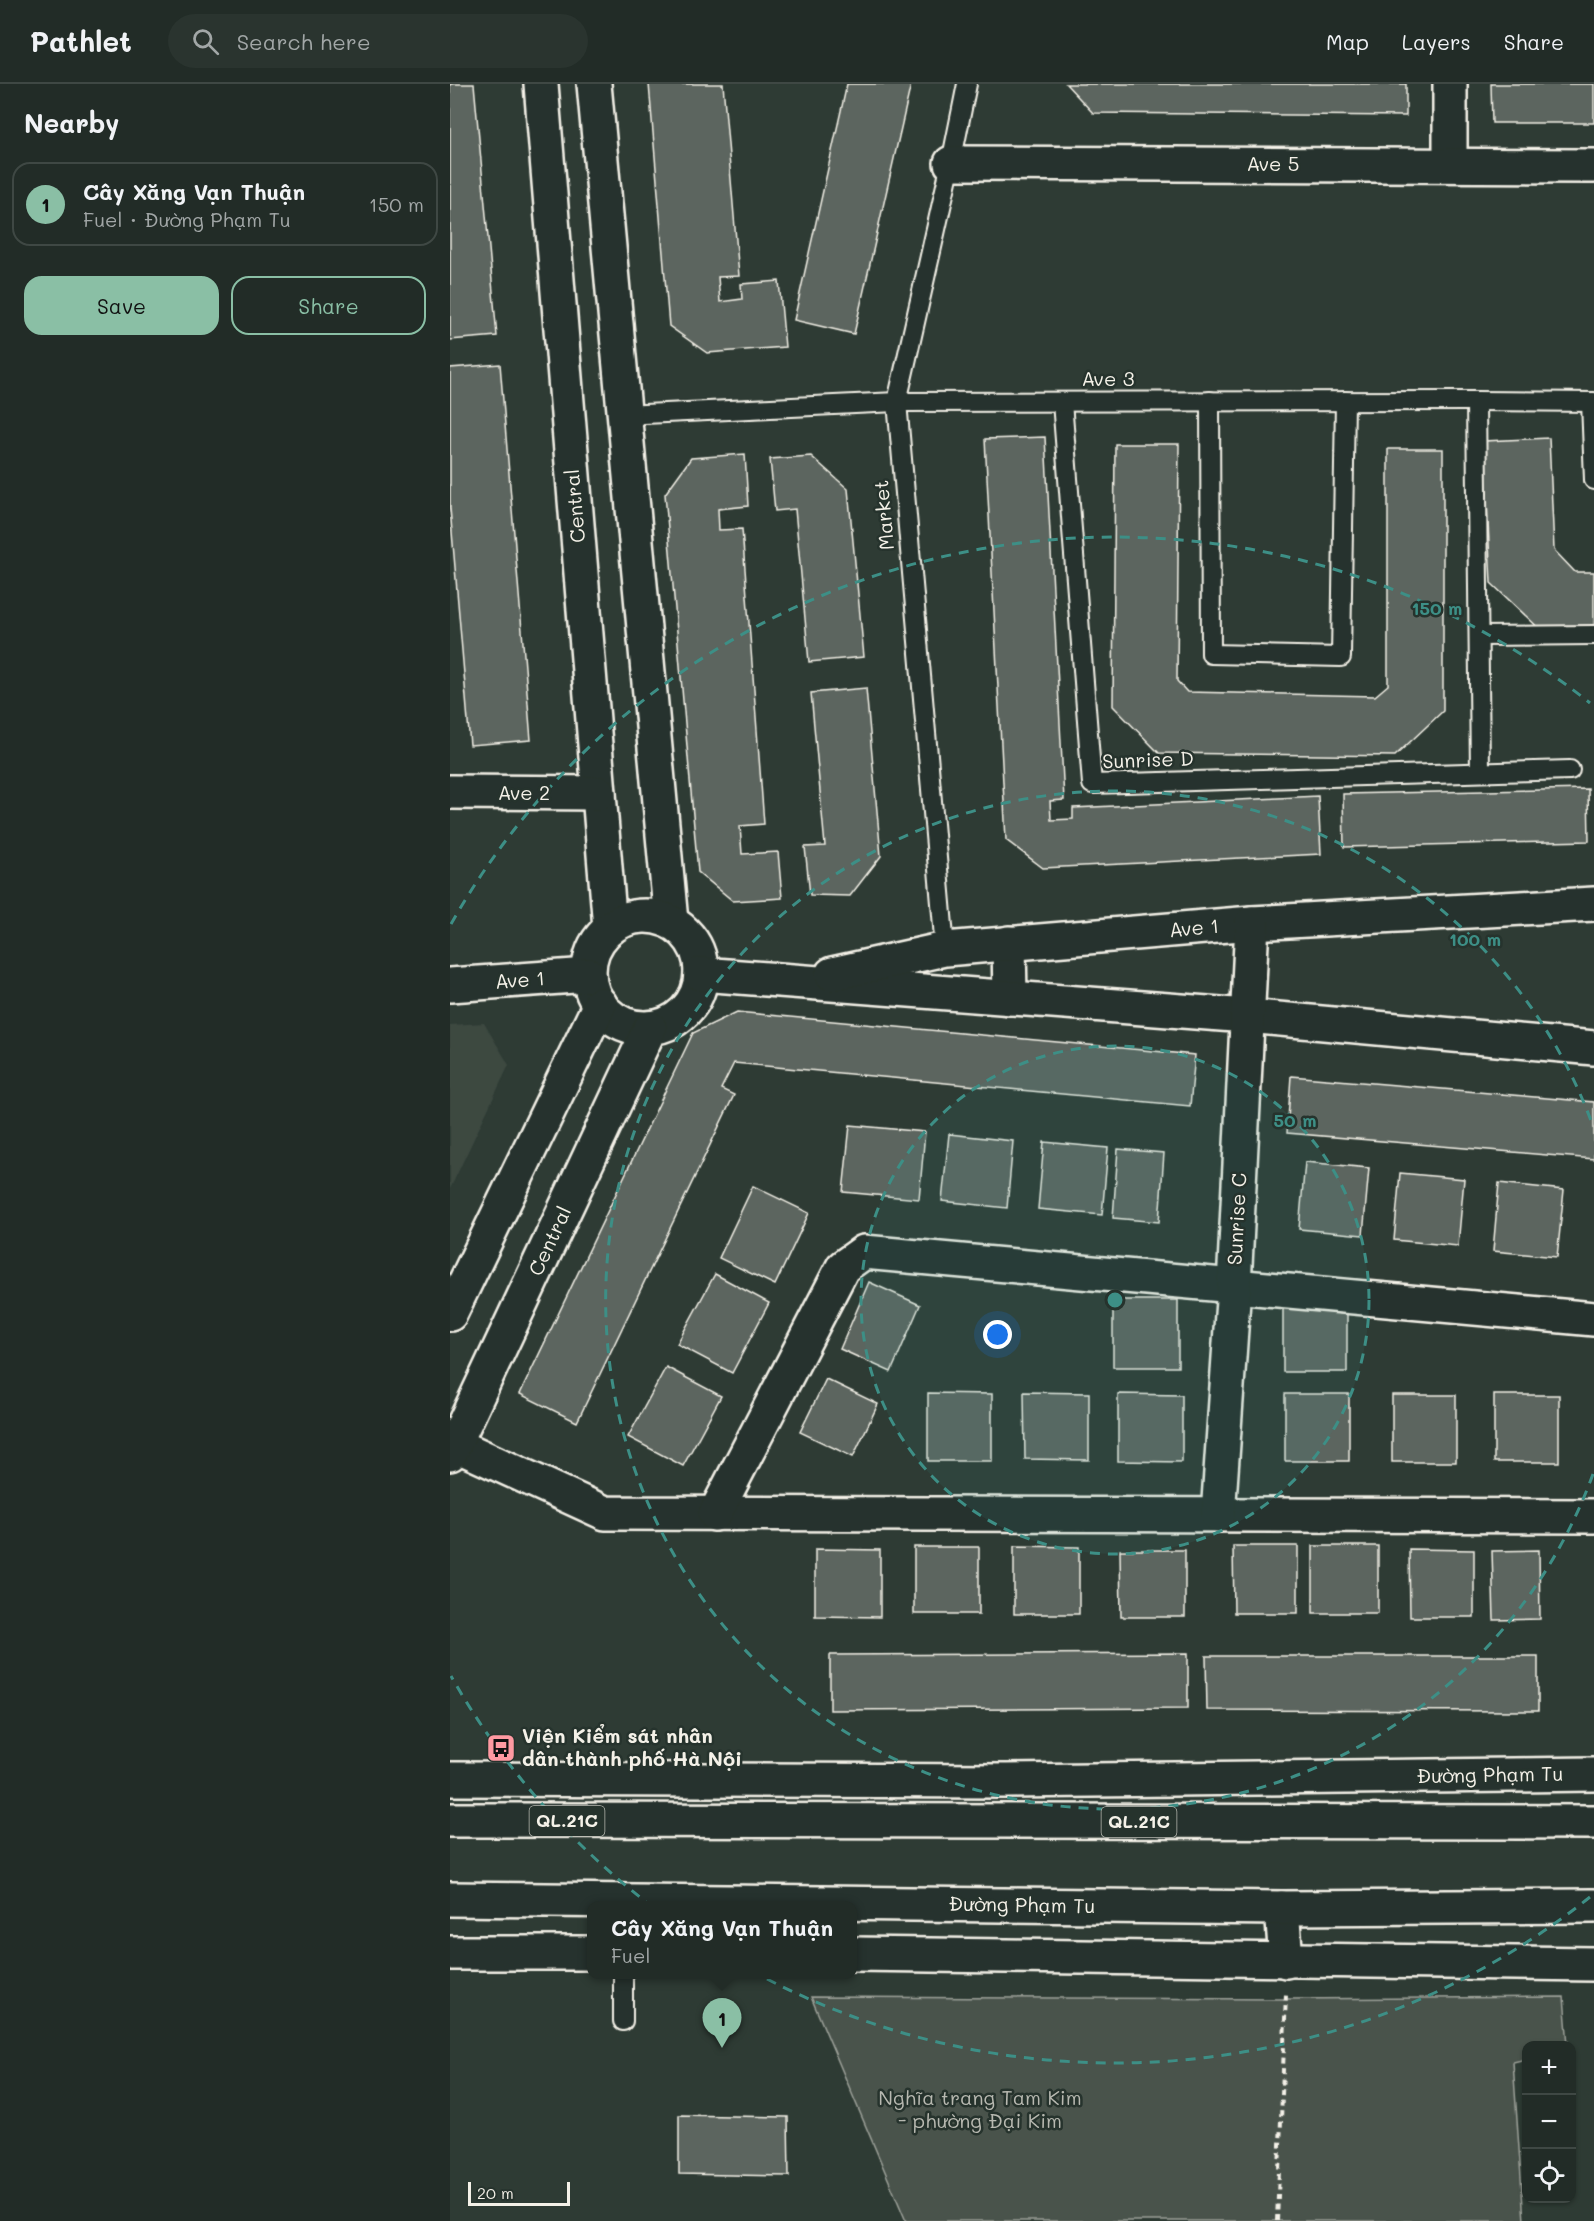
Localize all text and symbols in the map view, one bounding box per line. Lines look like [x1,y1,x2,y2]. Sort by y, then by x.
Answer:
search box [168,14,588,68]
text: Pathlet [30,23,132,59]
icon: search [189,25,222,58]
text: Search here [237,27,371,56]
text: Map [1326,28,1369,55]
text: Layers [1402,28,1471,55]
text: Share [1504,28,1564,55]
text: Nearby [24,106,119,140]
street label: Ave 5 [1247,150,1299,176]
text: Cây Xăng Vạn Thuận [83,177,305,206]
text: 1 [41,191,50,217]
text: 150 m [369,191,424,217]
text: Fuel · Đường Phạm Tu [83,206,291,232]
button: Save [24,276,219,335]
button: Share [231,276,426,335]
street label: Ave 3 [1082,365,1134,391]
street label: Central [558,468,590,544]
street label: Market [867,479,899,551]
text: 150 m [1412,596,1462,620]
street label: Sunrise D [1102,744,1194,774]
street label: Ave 2 [498,779,550,805]
street label: Ave 1 [1168,912,1220,942]
text: 100 m [1449,927,1501,951]
street label: Ave 1 [494,964,546,994]
text: 50 m [1274,1108,1316,1132]
street label: Sunrise C [1221,1172,1251,1266]
street label: Central [522,1202,577,1280]
centre of rings [1105,1290,1125,1310]
your location [983,1320,1012,1349]
place label: Viện Kiểm sát nhân dân thành phố Hà Nội [522,1722,742,1771]
bus stop icon: Viện Kiểm sát nhân dân thành phố Hà Nội [485,1732,517,1764]
street label: Đường Phạm Tu [1416,1760,1564,1788]
road number: QL.21C [530,1806,604,1836]
road number: QL.21C [1102,1807,1176,1837]
street label: Đường Phạm Tu [948,1890,1096,1918]
popup [587,1901,857,1979]
text: Cây Xăng Vạn Thuận [611,1913,833,1942]
text: Fuel [611,1942,650,1968]
pin: 1 [702,1998,742,2048]
map controls [1522,2041,1576,2203]
button: + [1522,2041,1576,2095]
park label: Nghĩa trang Tam Kim - phường Đại Kim [878,2084,1082,2133]
button: − [1522,2095,1576,2149]
button: locate [1522,2149,1576,2203]
scale bar [468,2179,570,2206]
text: 20 m [477,2182,514,2203]

